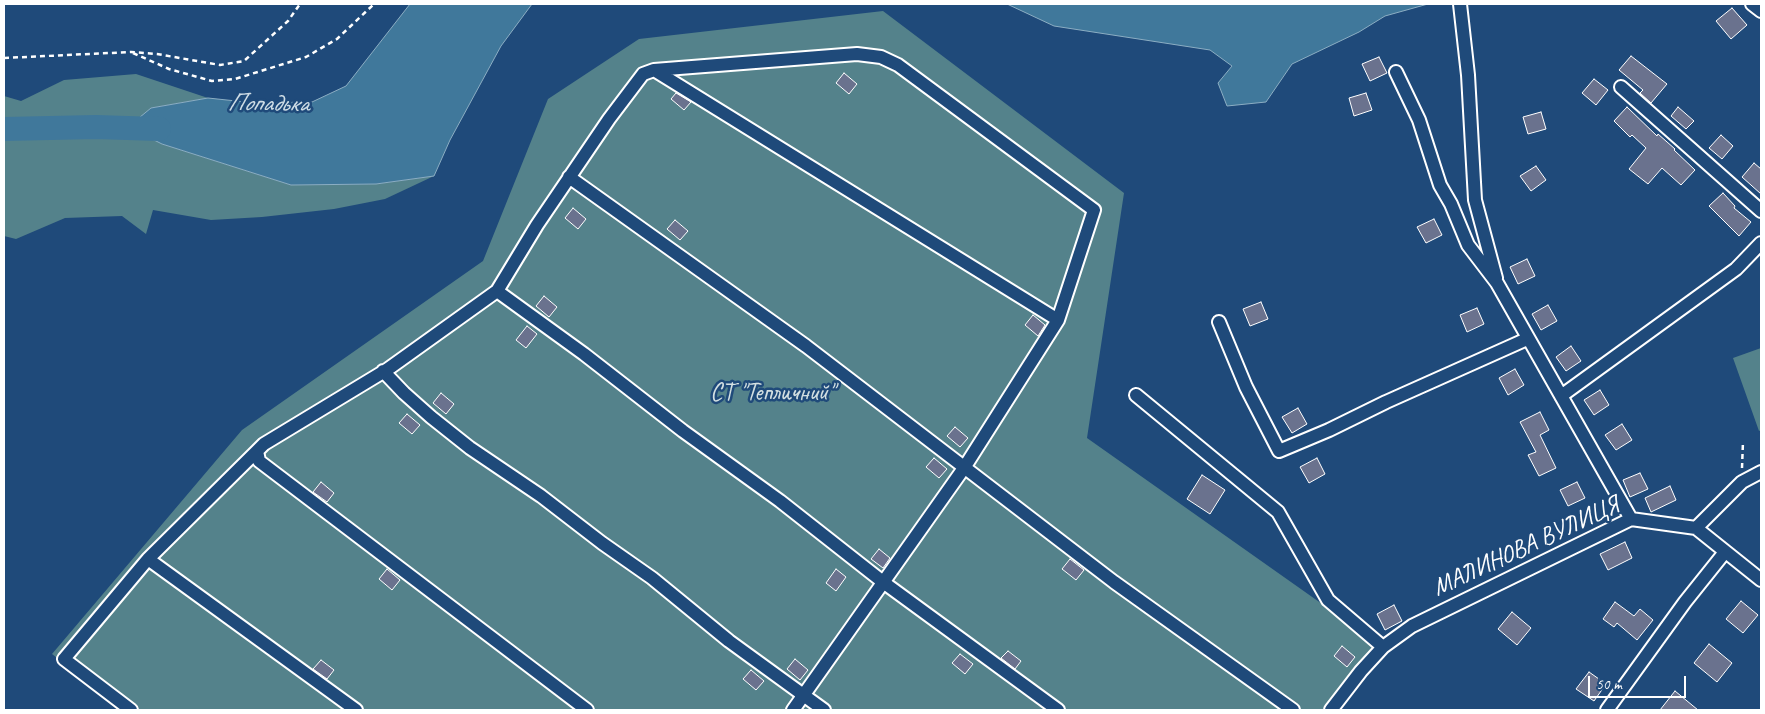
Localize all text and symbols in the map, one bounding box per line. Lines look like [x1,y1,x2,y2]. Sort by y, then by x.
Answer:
water label: Попадька [227,88,309,120]
park label: СТ "Тепличний" [710,378,834,408]
street label: МАЛИНОВА ВУЛИЦЯ [1428,491,1624,603]
scale bar [1590,666,1688,698]
text: 50 m [1596,675,1622,694]

